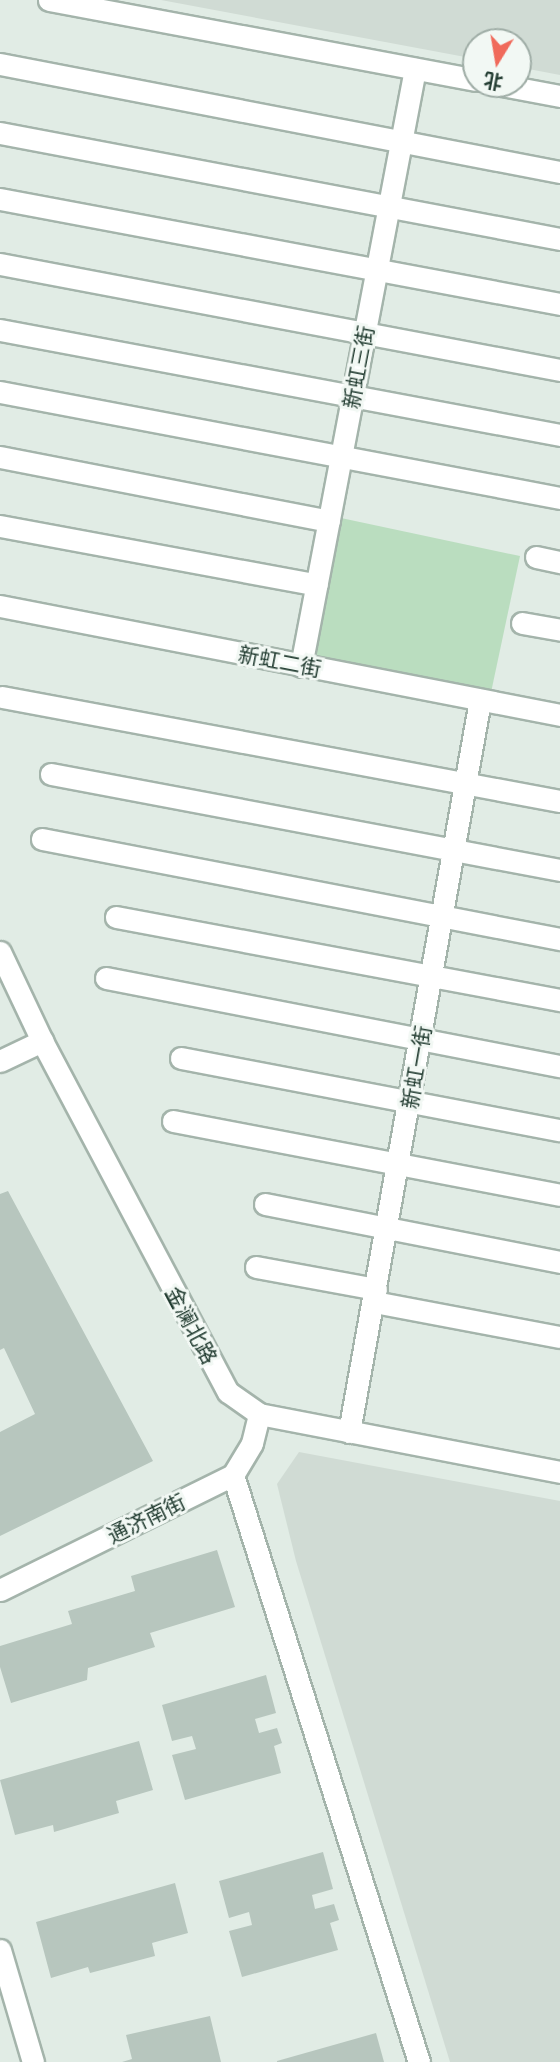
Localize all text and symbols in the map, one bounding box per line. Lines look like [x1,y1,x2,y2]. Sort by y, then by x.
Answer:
north arrow [462,28,532,98]
text: 北 [482,67,505,96]
street label: 新虹三街 [338,323,378,411]
street label: 新虹二街 [236,641,324,681]
street label: 新虹一街 [396,1023,436,1111]
street label: 金澜北路 [161,1282,223,1368]
street label: 通济南街 [103,1488,189,1548]

